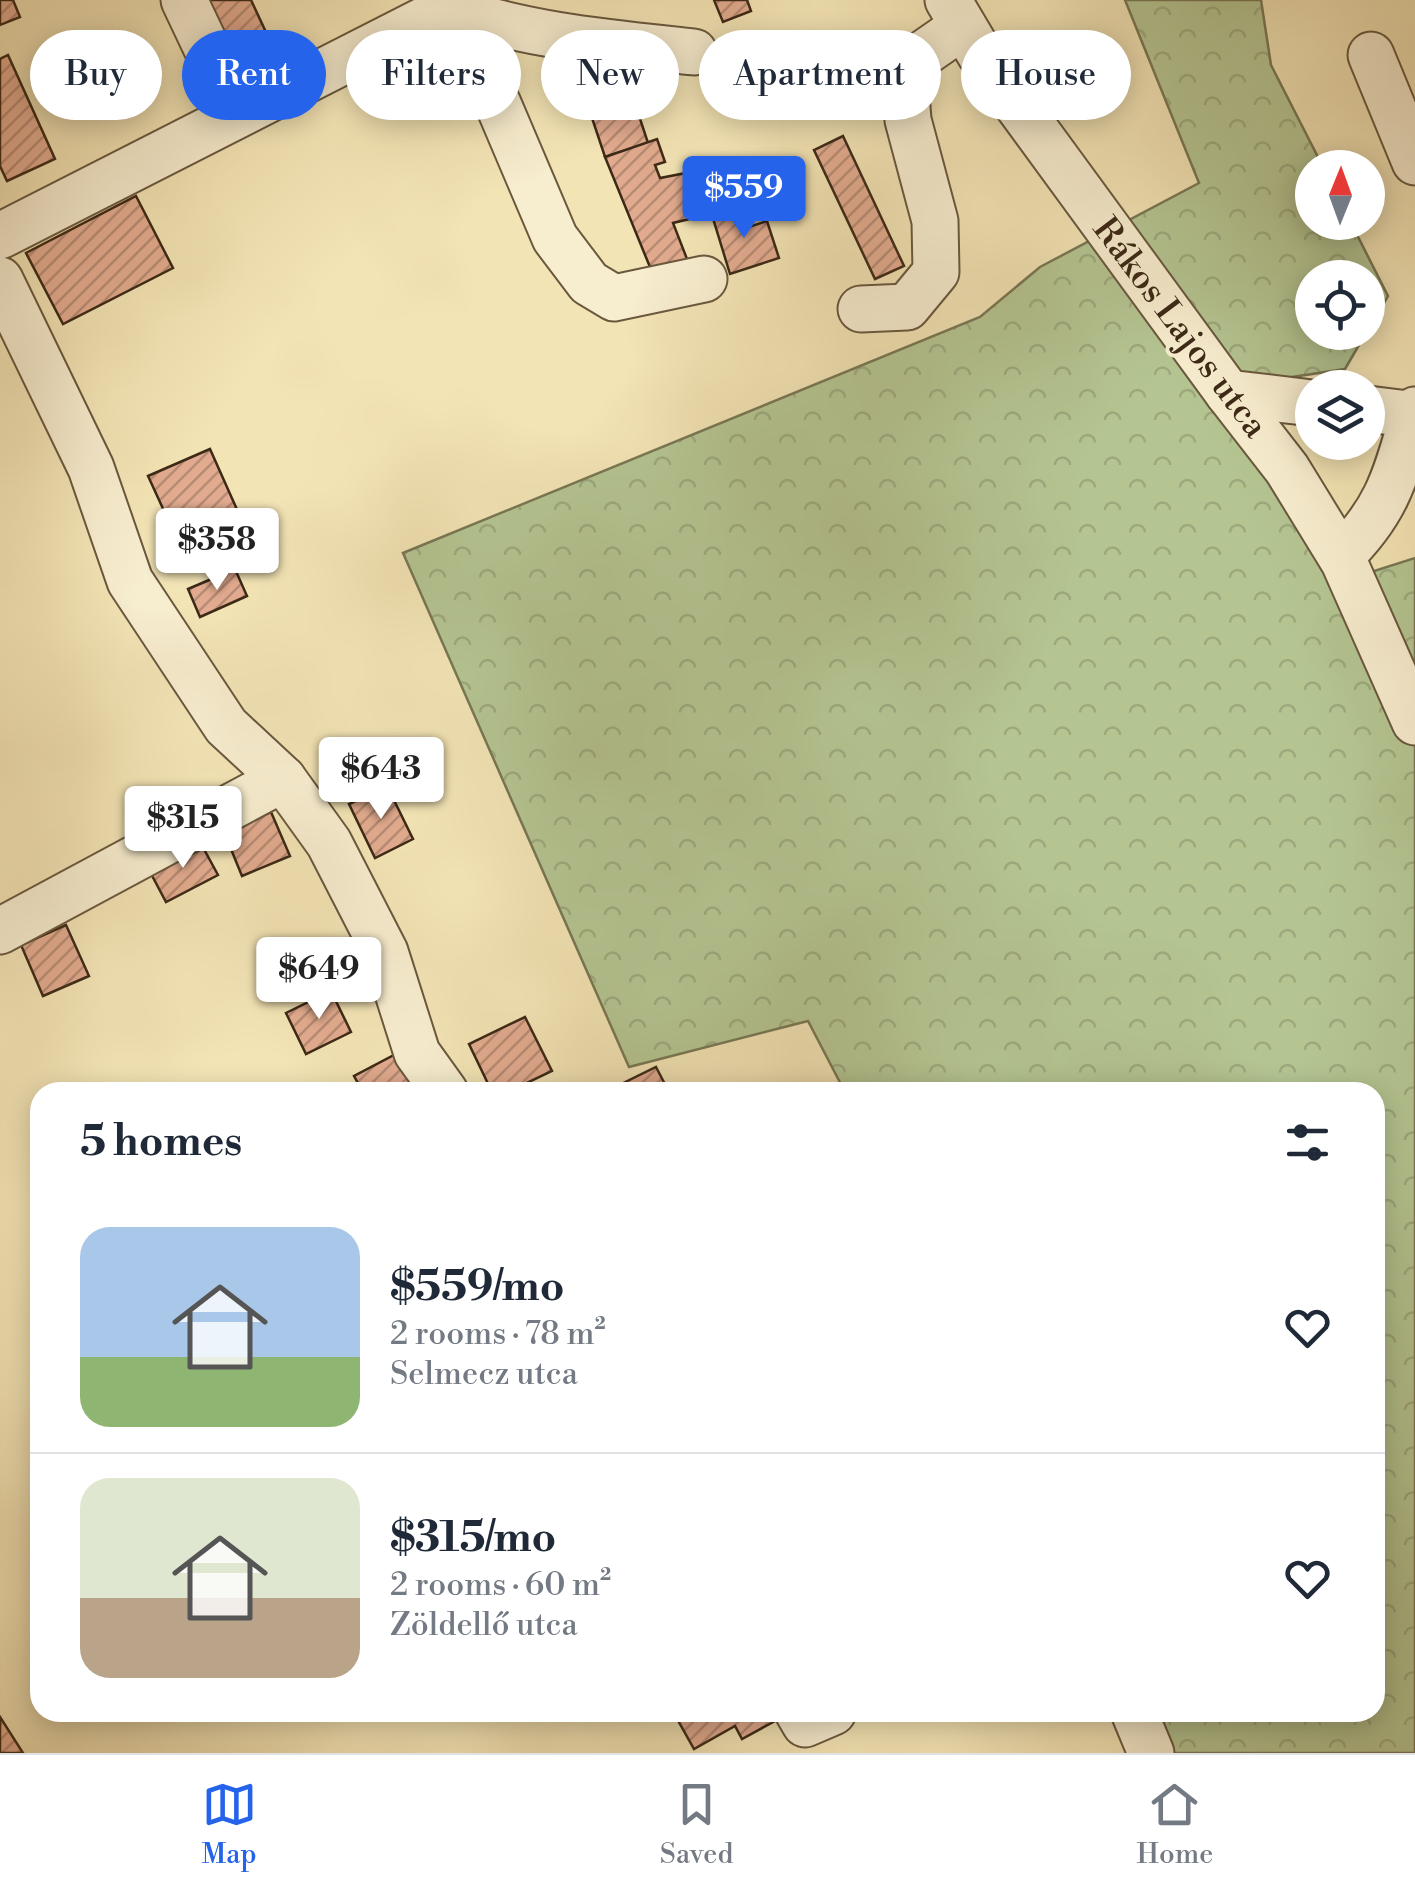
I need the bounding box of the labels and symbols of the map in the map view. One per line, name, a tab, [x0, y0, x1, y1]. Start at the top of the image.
north arrow	[1295, 150, 1385, 240]
pin: $559	[685, 156, 803, 241]
street label: Rákos Lajos utca	[1083, 209, 1277, 447]
pin: $358	[158, 508, 276, 593]
pin: $643	[322, 737, 440, 822]
pin: $315	[124, 786, 242, 871]
pin: $649	[260, 937, 378, 1022]

